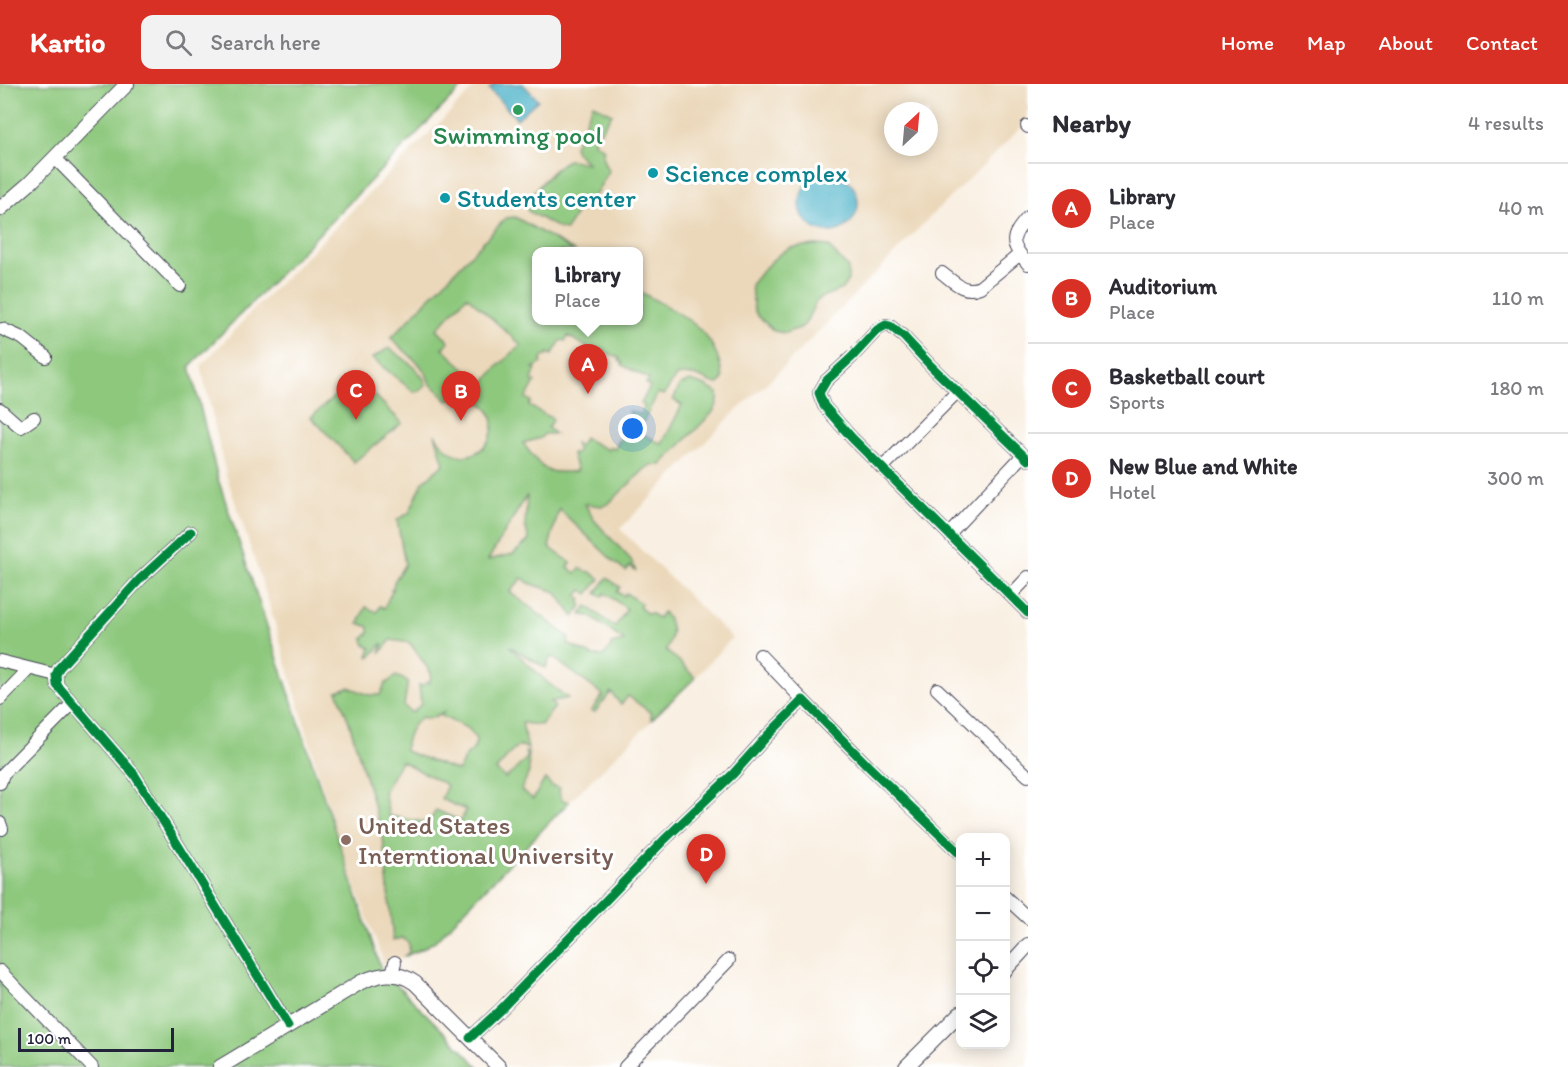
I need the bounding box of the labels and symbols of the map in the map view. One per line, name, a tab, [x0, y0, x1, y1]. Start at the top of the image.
north arrow	[884, 102, 938, 156]
marker: Swimming pool	[511, 103, 525, 117]
place label: Swimming pool	[433, 119, 603, 151]
place label: Science complex	[665, 157, 847, 189]
marker: Science complex	[646, 166, 660, 180]
place label: Students center	[457, 182, 637, 214]
marker: Students center	[438, 191, 452, 205]
pin: A	[568, 344, 608, 394]
pin: C	[336, 370, 376, 420]
pin: B	[442, 372, 480, 421]
your location	[618, 414, 647, 443]
place label: United States Interntional University	[358, 809, 613, 871]
marker: United States Interntional University	[339, 833, 353, 847]
pin: D	[686, 834, 726, 884]
scale bar	[18, 1025, 174, 1052]

